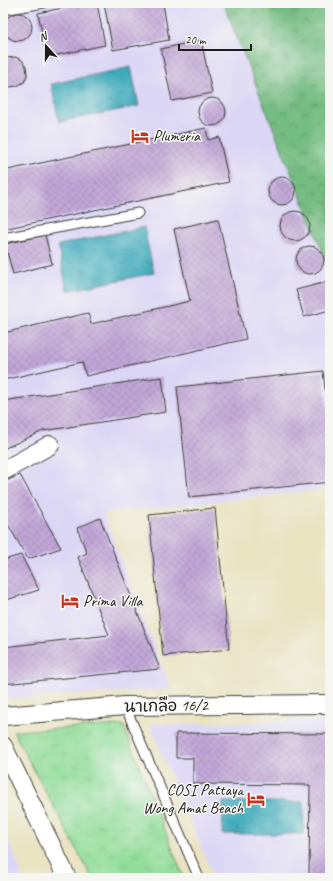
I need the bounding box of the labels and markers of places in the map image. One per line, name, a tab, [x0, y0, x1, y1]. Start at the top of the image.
hotel icon: Plumeria	[130, 126, 150, 146]
place label: Plumeria	[153, 126, 201, 146]
hotel icon: Prima Villa	[60, 591, 80, 611]
place label: Prima Villa	[83, 591, 144, 611]
place label: COSI Pattaya Wong Amat Beach	[143, 780, 244, 818]
hotel icon: COSI Pattaya Wong Amat Beach	[246, 789, 266, 809]

